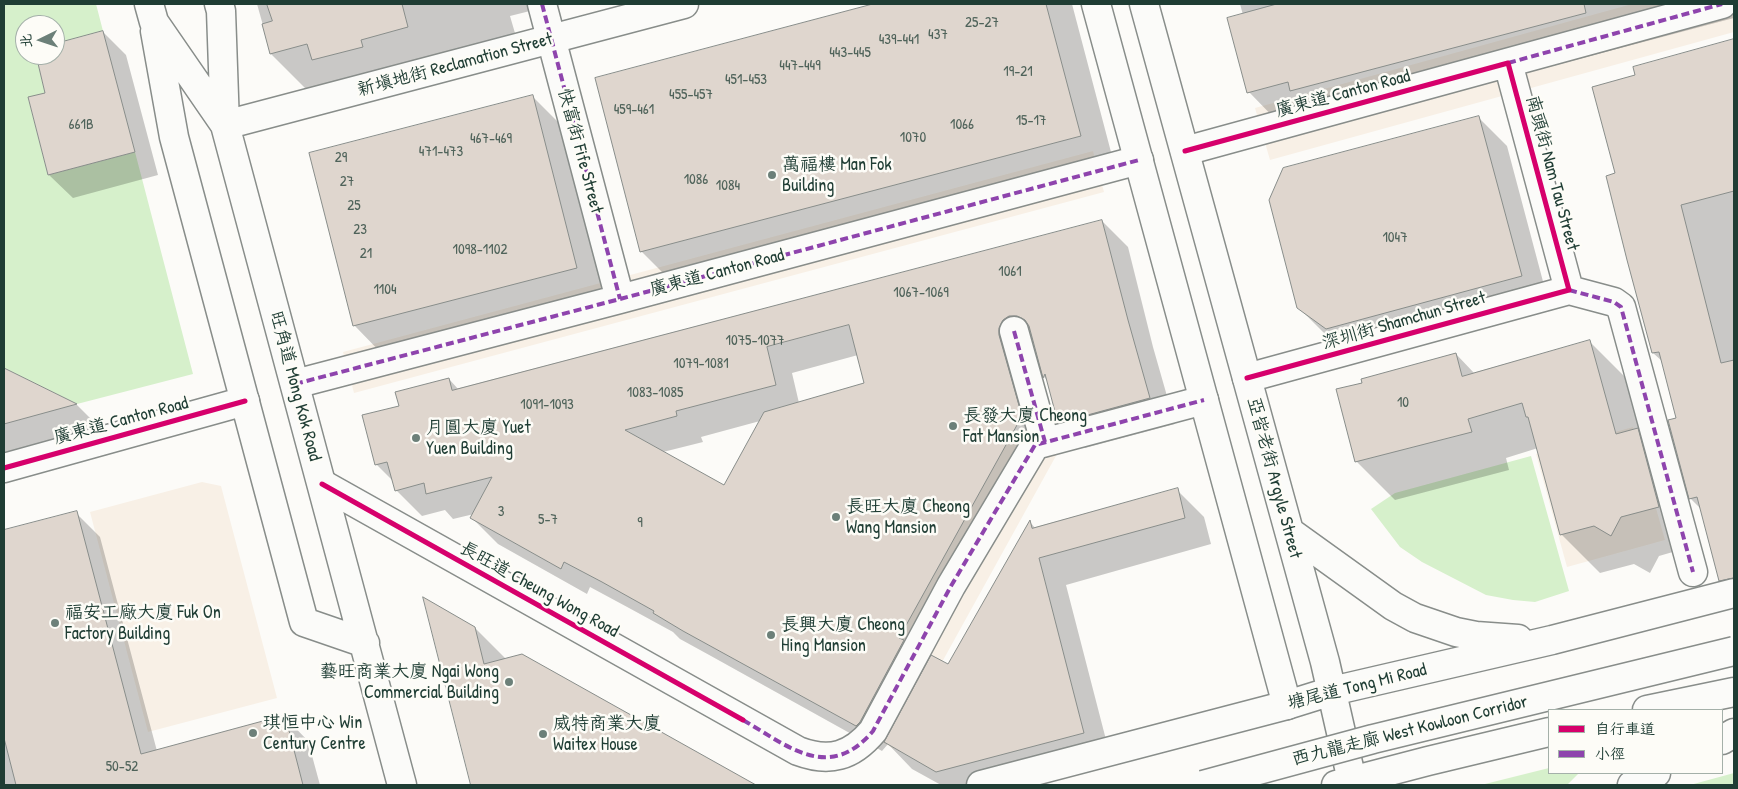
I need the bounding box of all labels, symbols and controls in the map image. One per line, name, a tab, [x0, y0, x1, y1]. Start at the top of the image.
house number: 25-27	[965, 14, 999, 32]
north arrow	[15, 15, 65, 65]
house number: 437	[928, 26, 948, 44]
street label: 新填地街 Reclamation Street	[355, 29, 555, 101]
house number: 439-441	[879, 31, 919, 49]
text: 北	[16, 33, 36, 49]
house number: 443-445	[829, 44, 871, 62]
house number: 447-449	[779, 57, 821, 75]
house number: 19-21	[1003, 63, 1033, 81]
street label: 廣東道 Canton Road	[1273, 66, 1413, 122]
house number: 451-453	[725, 71, 767, 89]
street label: 快富街 Fife Street	[553, 86, 607, 216]
house number: 455-457	[669, 86, 713, 104]
street label: 南頭街 Nam Tau Street	[1521, 93, 1583, 253]
house number: 459-461	[614, 101, 654, 119]
house number: 15-17	[1016, 112, 1046, 130]
house number: 661B	[68, 116, 94, 134]
house number: 1066	[950, 116, 974, 134]
house number: 1070	[900, 129, 926, 147]
house number: 467-469	[470, 130, 512, 148]
house number: 471-473	[419, 143, 463, 161]
house number: 29	[335, 149, 347, 167]
place label: 萬福樓 Man Fok Building	[782, 154, 892, 196]
marker: 萬福樓 Man Fok Building	[766, 169, 778, 181]
house number: 1086	[684, 171, 708, 189]
house number: 27	[340, 173, 354, 191]
house number: 1084	[716, 177, 740, 195]
house number: 25	[347, 197, 361, 215]
house number: 23	[353, 221, 367, 239]
house number: 1047	[1382, 229, 1408, 247]
house number: 1098-1102	[453, 241, 507, 259]
house number: 21	[360, 245, 372, 263]
street label: 廣東道 Canton Road	[647, 245, 787, 301]
house number: 1061	[998, 263, 1022, 281]
house number: 1104	[373, 281, 397, 299]
house number: 1067-1069	[893, 284, 949, 302]
street label: 深圳街 Shamchun Street	[1320, 287, 1488, 355]
street label: 旺角道 Mong Kok Road	[265, 309, 325, 463]
house number: 1075-1077	[725, 332, 785, 350]
house number: 1079-1081	[673, 355, 729, 373]
house number: 1083-1085	[627, 384, 683, 402]
street label: 廣東道 Canton Road	[51, 393, 191, 449]
house number: 10	[1397, 394, 1409, 412]
street label: 亞皆老街 Argyle Street	[1242, 395, 1306, 561]
house number: 1091-1093	[520, 396, 574, 414]
place label: 長發大廈 Cheong Fat Mansion	[963, 405, 1087, 448]
place label: 月圓大廈 Yuet Yuen Building	[426, 417, 531, 459]
marker: 長發大廈 Cheong Fat Mansion	[947, 420, 959, 432]
marker: 月圓大廈 Yuet Yuen Building	[410, 432, 422, 444]
place label: 長旺大廈 Cheong Wang Mansion	[846, 496, 970, 538]
house number: 3	[498, 503, 504, 521]
house number: 5-7	[538, 511, 558, 529]
marker: 長旺大廈 Cheong Wang Mansion	[830, 511, 842, 523]
house number: 9	[637, 514, 643, 532]
street label: 長旺道 Cheung Wong Road	[456, 537, 622, 643]
place label: 福安工廠大廈 Fuk On Factory Building	[65, 602, 221, 644]
place label: 長興大廈 Cheong Hing Mansion	[781, 614, 905, 656]
marker: 福安工廠大廈 Fuk On Factory Building	[49, 617, 61, 629]
marker: 長興大廈 Cheong Hing Mansion	[765, 629, 777, 641]
street label: 塘尾道 Tong Mi Road	[1285, 659, 1429, 715]
place label: 藝旺商業大廈 Ngai Wong Commercial Building	[320, 661, 499, 704]
marker: 藝旺商業大廈 Ngai Wong Commercial Building	[503, 676, 515, 688]
street label: 西九龍走廊 West Kowloon Corridor	[1290, 691, 1530, 771]
legend	[1548, 709, 1723, 774]
place label: 琪恒中心 Win Century Centre	[263, 712, 366, 754]
place label: 威特商業大廈 Waitex House	[553, 713, 661, 756]
text: 自行車道	[1595, 718, 1655, 739]
marker: 琪恒中心 Win Century Centre	[247, 727, 259, 739]
marker: 威特商業大廈 Waitex House	[537, 728, 549, 740]
text: 小徑	[1595, 743, 1625, 764]
house number: 50-52	[106, 758, 138, 776]

